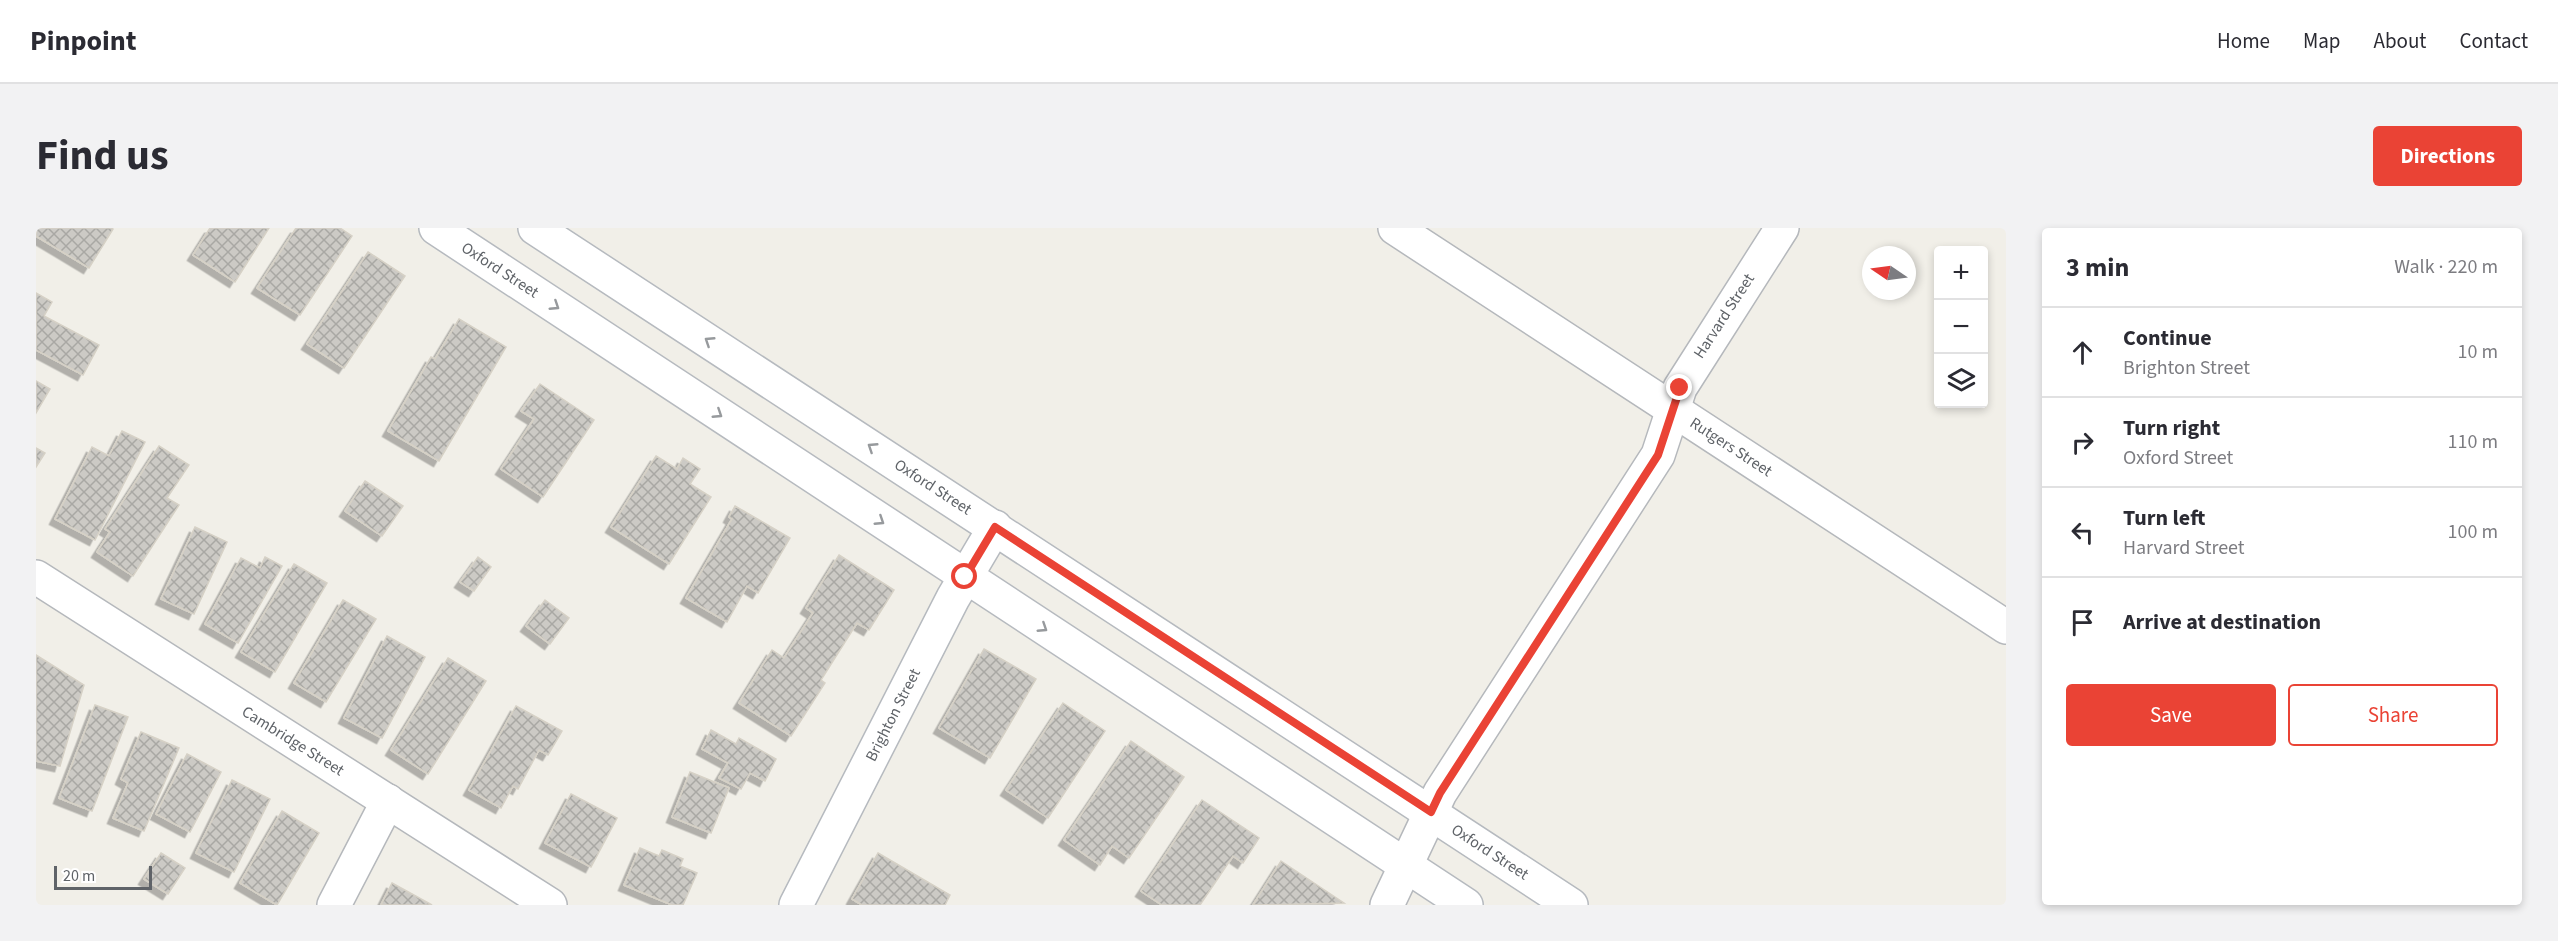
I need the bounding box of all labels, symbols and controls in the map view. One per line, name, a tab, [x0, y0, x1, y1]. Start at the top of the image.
text: Pinpoint	[30, 21, 137, 61]
text: Home	[2217, 26, 2270, 56]
text: Map	[2303, 26, 2341, 56]
text: About	[2374, 26, 2426, 56]
text: Contact	[2459, 26, 2528, 56]
text: Find us	[36, 126, 169, 186]
button: Directions	[2373, 126, 2522, 186]
street label: Oxford Street	[457, 237, 544, 304]
north arrow	[1862, 246, 1916, 300]
map controls	[1934, 246, 1988, 408]
button: +	[1934, 246, 1988, 300]
text: 3 min	[2066, 249, 2129, 286]
text: Walk · 220 m	[2394, 253, 2498, 281]
street label: Harvard Street	[1688, 269, 1760, 363]
one-way arrow	[549, 299, 559, 311]
button: −	[1934, 300, 1988, 354]
text: Continue	[2123, 322, 2212, 354]
icon: ahead	[2066, 336, 2099, 369]
one-way arrow	[705, 337, 716, 348]
text: 10 m	[2458, 338, 2498, 366]
button: layers	[1934, 354, 1988, 408]
text: Brighton Street	[2123, 354, 2250, 382]
route end	[1666, 374, 1692, 400]
one-way arrow	[711, 407, 722, 418]
street label: Rutgers Street	[1685, 412, 1777, 482]
text: Turn right	[2123, 412, 2220, 444]
icon: right	[2066, 426, 2099, 459]
text: 110 m	[2448, 428, 2498, 456]
one-way arrow	[868, 444, 879, 455]
text: Oxford Street	[2123, 444, 2233, 472]
street label: Oxford Street	[890, 454, 977, 521]
text: Turn left	[2123, 502, 2205, 534]
one-way arrow	[874, 514, 885, 525]
icon: left	[2066, 516, 2099, 549]
text: 100 m	[2448, 518, 2498, 546]
text: Harvard Street	[2123, 534, 2245, 562]
route start	[951, 563, 977, 589]
icon: arrive	[2066, 606, 2099, 639]
text: Arrive at destination	[2123, 606, 2321, 638]
one-way arrow	[1037, 621, 1048, 632]
street label: Brighton Street	[860, 664, 926, 765]
button: Save	[2066, 684, 2276, 746]
button: Share	[2288, 684, 2498, 746]
street label: Cambridge Street	[238, 701, 349, 782]
street label: Oxford Street	[1447, 819, 1534, 886]
scale bar	[54, 863, 152, 890]
text: 20 m	[63, 865, 95, 887]

